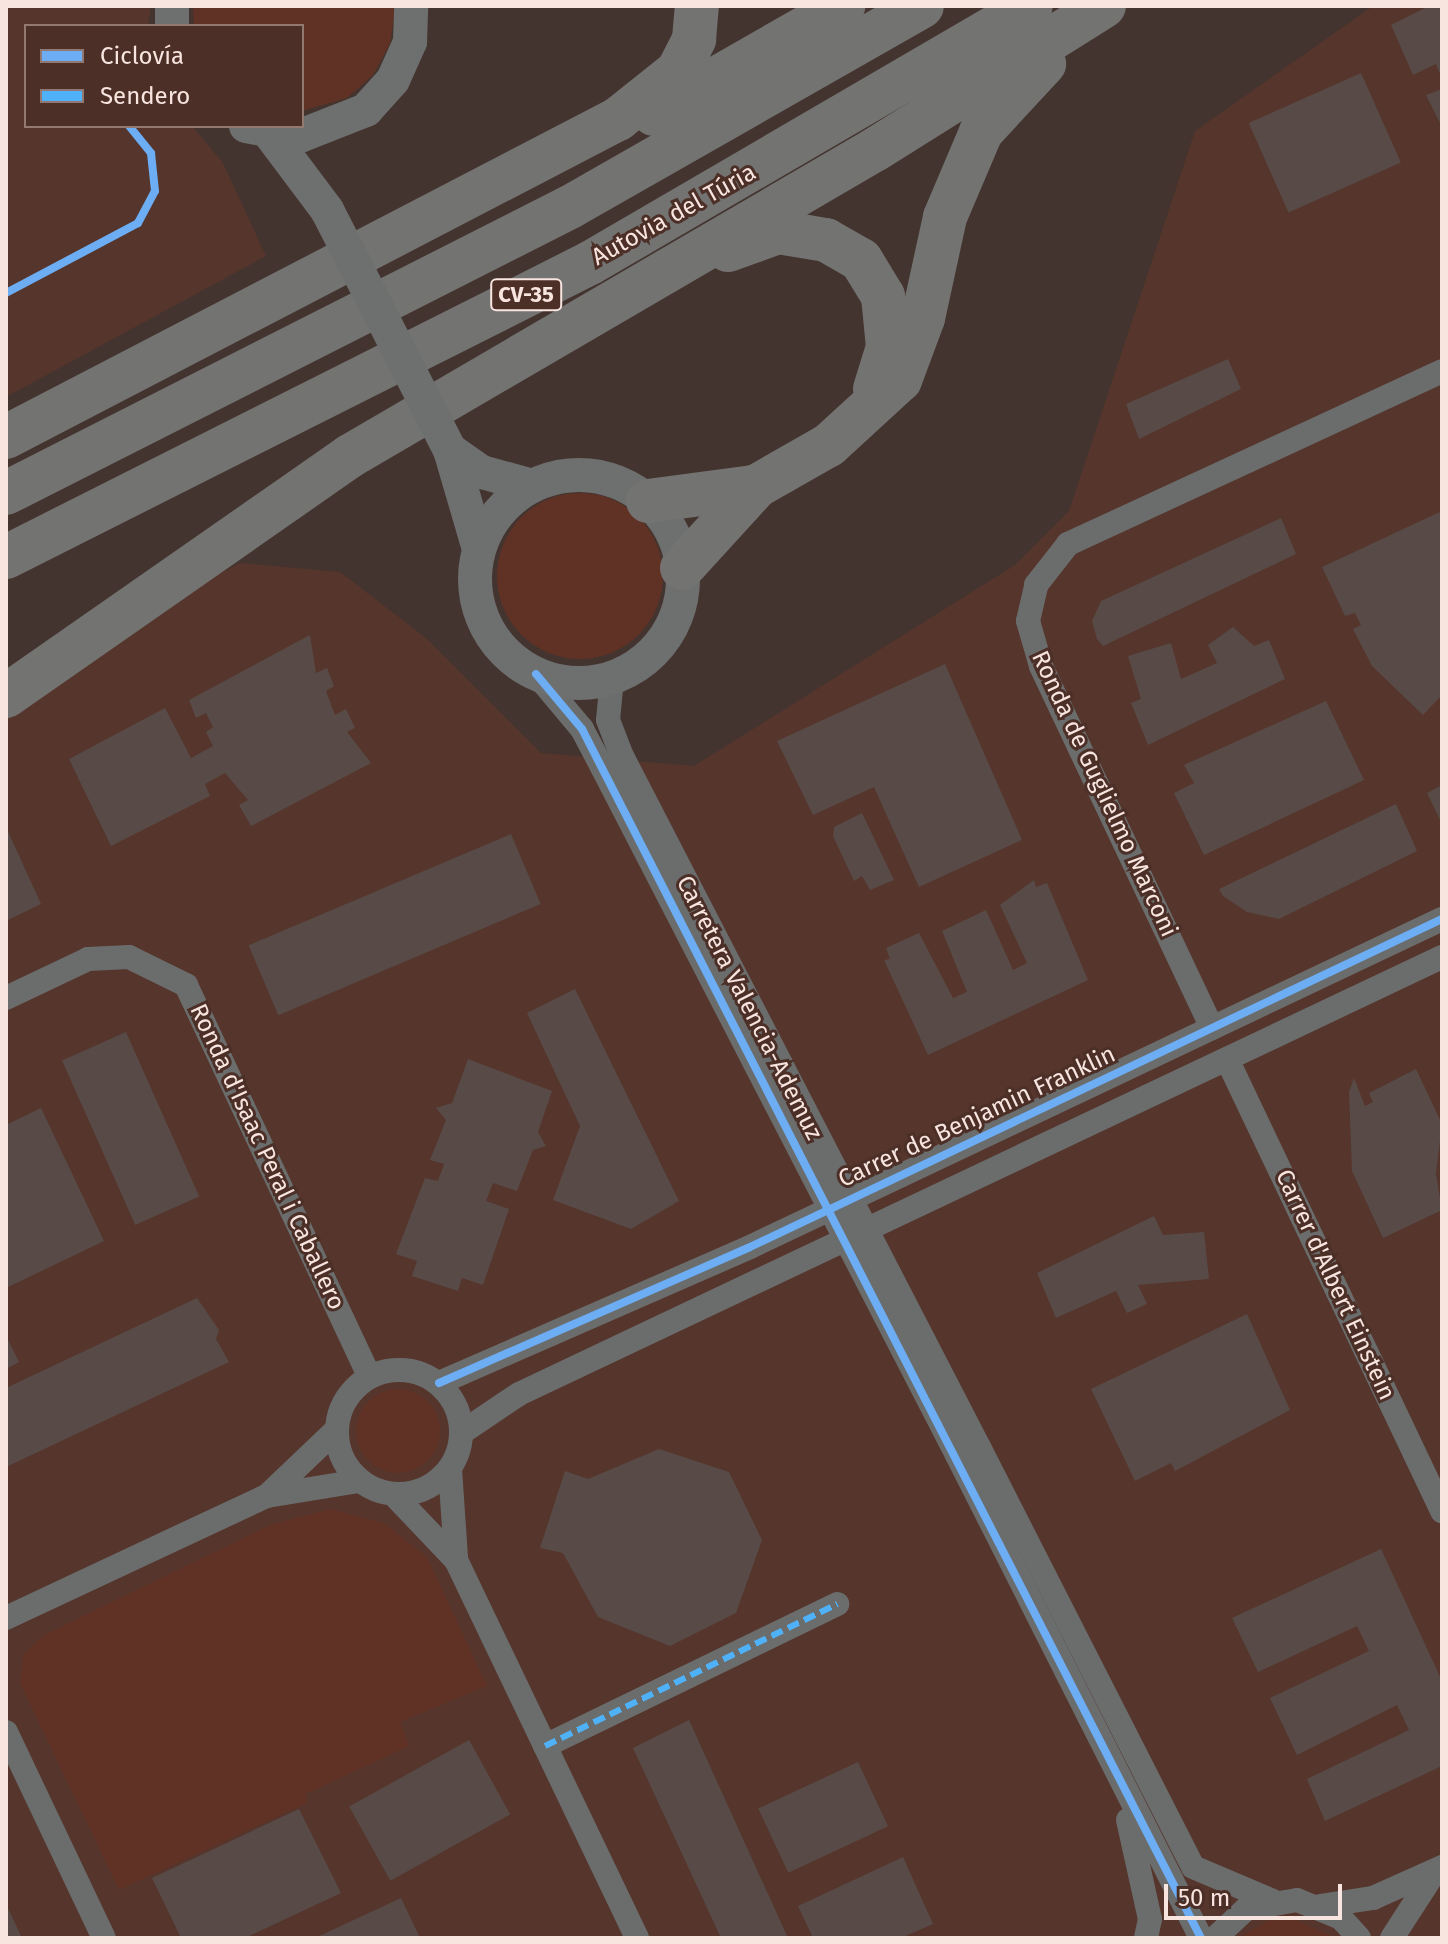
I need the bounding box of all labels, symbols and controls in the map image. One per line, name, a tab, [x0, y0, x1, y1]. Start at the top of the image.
legend	[24, 24, 304, 128]
text: Ciclovía	[100, 42, 184, 70]
text: Sendero	[100, 82, 190, 110]
street label: Autovia del Túria	[587, 158, 761, 272]
road number: CV-35	[490, 277, 562, 313]
street label: Ronda de Guglielmo Marconi	[1025, 646, 1183, 942]
street label: Carretera Valencia-Ademuz	[670, 871, 828, 1145]
street label: Ronda d'Isaac Peral i Caballero	[183, 999, 351, 1315]
street label: Carrer de Benjamin Franklin	[834, 1040, 1120, 1194]
street label: Carrer d'Albert Einstein	[1269, 1165, 1401, 1405]
scale bar	[1168, 1868, 1346, 1918]
text: 50 m	[1178, 1884, 1230, 1912]

